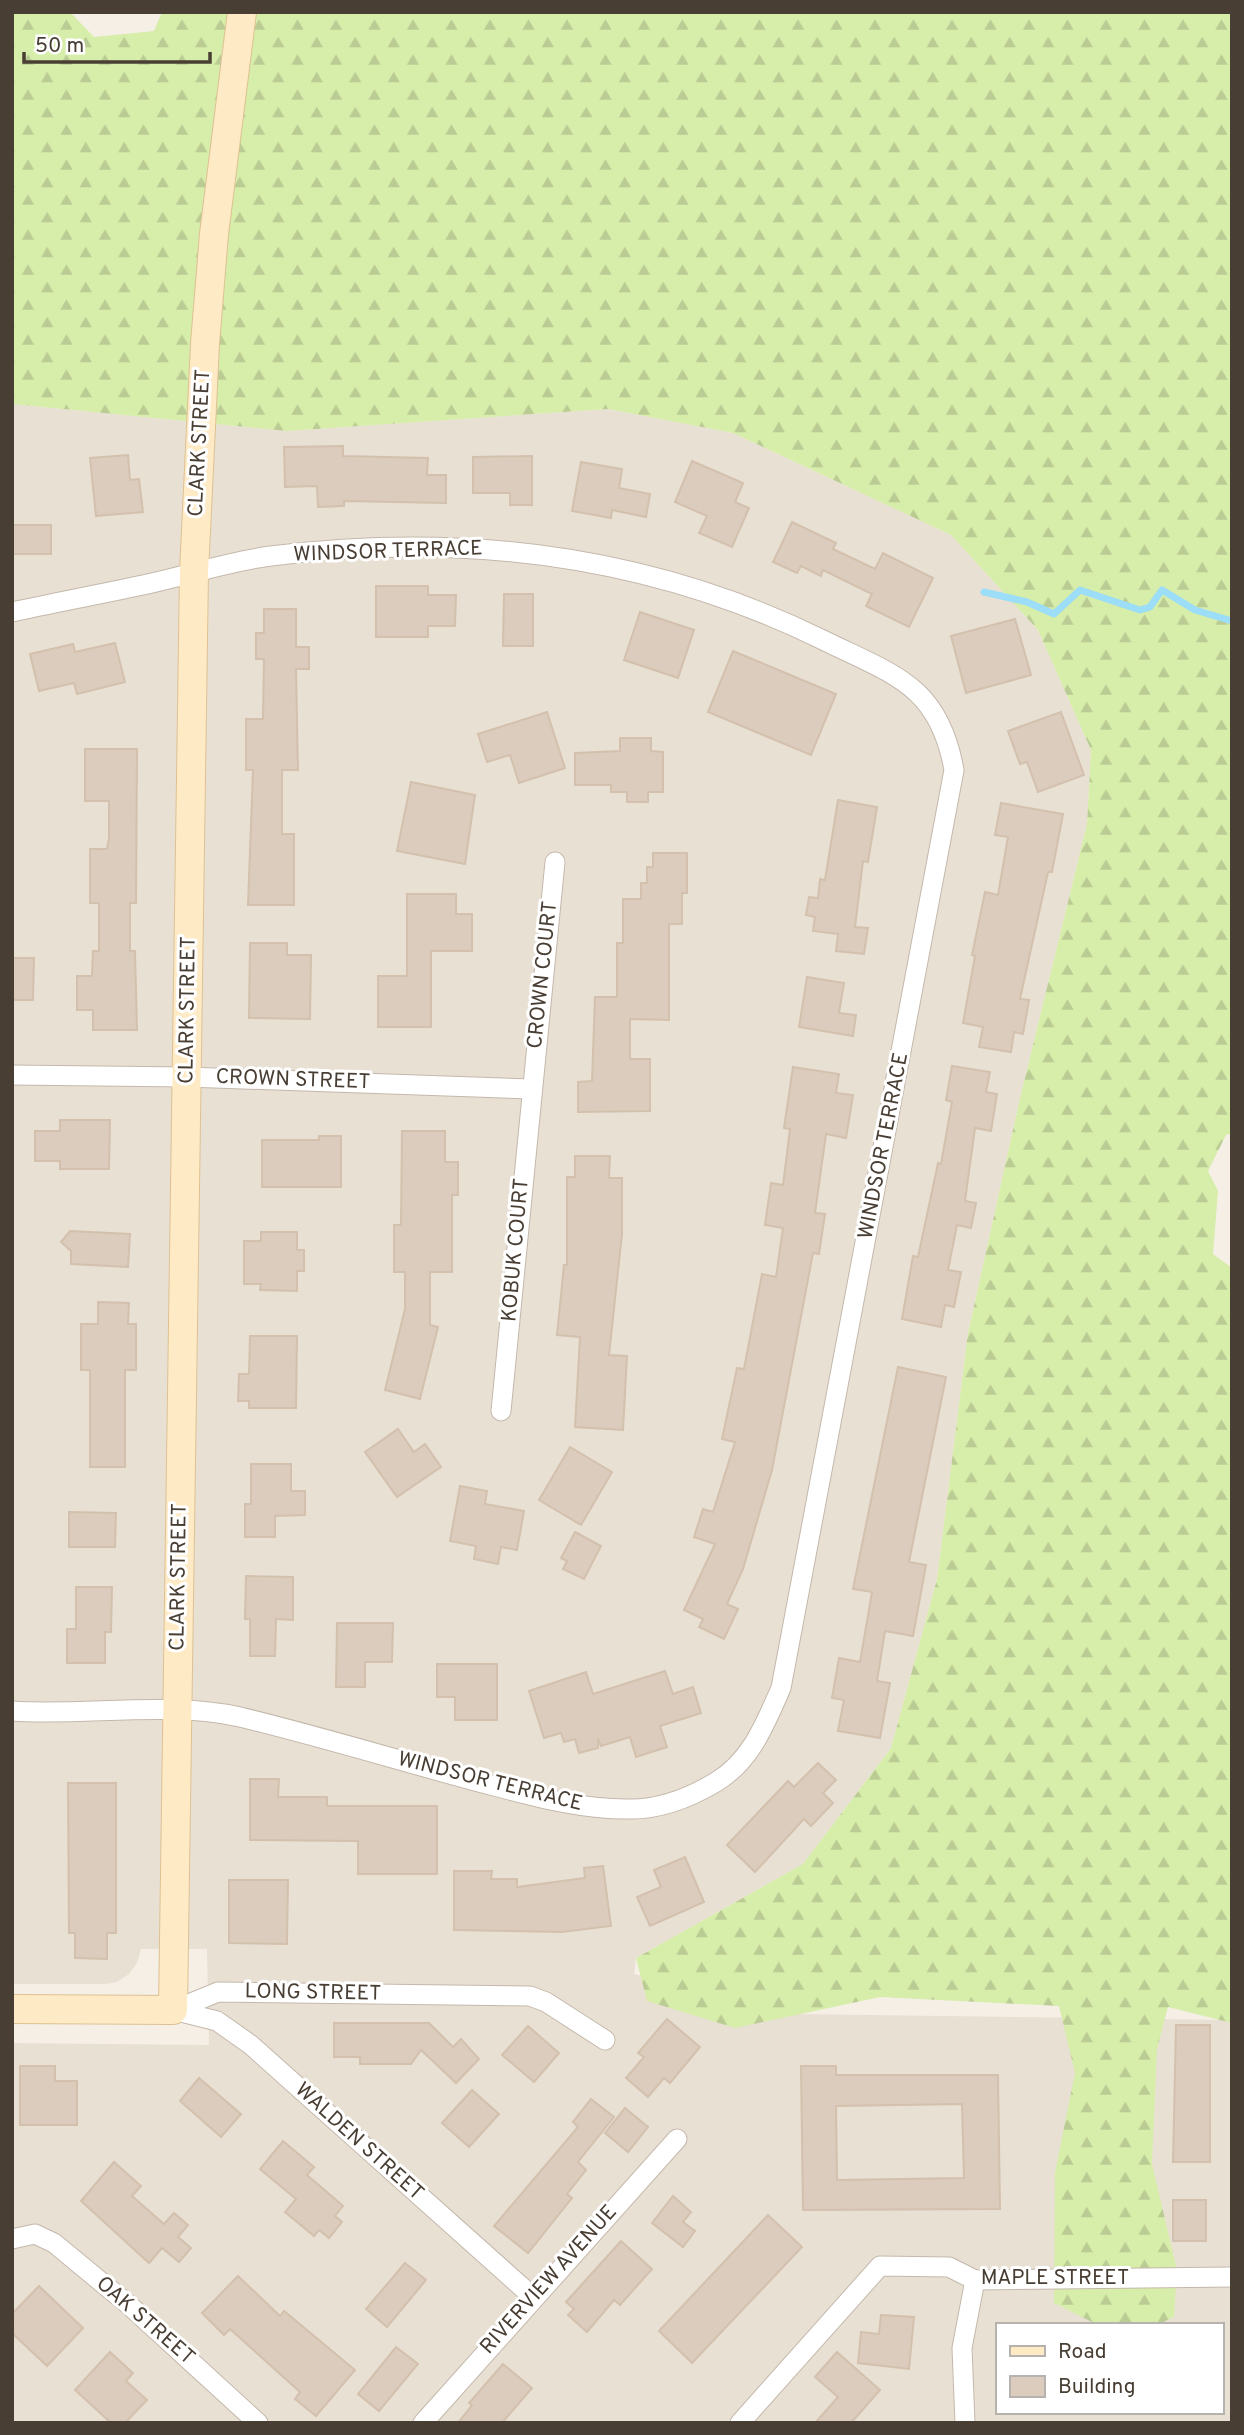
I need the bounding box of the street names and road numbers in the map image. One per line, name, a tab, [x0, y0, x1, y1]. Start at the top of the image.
street label: CLARK STREET	[183, 369, 217, 517]
street label: WINDSOR TERRACE	[293, 535, 483, 569]
street label: CROWN COURT	[522, 900, 564, 1050]
street label: CLARK STREET	[173, 936, 203, 1084]
street label: WINDSOR TERRACE	[853, 1050, 915, 1242]
street label: CROWN STREET	[215, 1064, 371, 1096]
street label: KOBUK COURT	[496, 1177, 536, 1323]
street label: CLARK STREET	[164, 1503, 194, 1651]
street label: WINDSOR TERRACE	[395, 1746, 585, 1818]
street label: LONG STREET	[244, 1978, 382, 2008]
street label: WALDEN STREET	[289, 2077, 429, 2207]
street label: RIVERVIEW AVENUE	[475, 2200, 623, 2360]
street label: MAPLE STREET	[981, 2265, 1129, 2292]
street label: OAK STREET	[90, 2271, 200, 2371]

